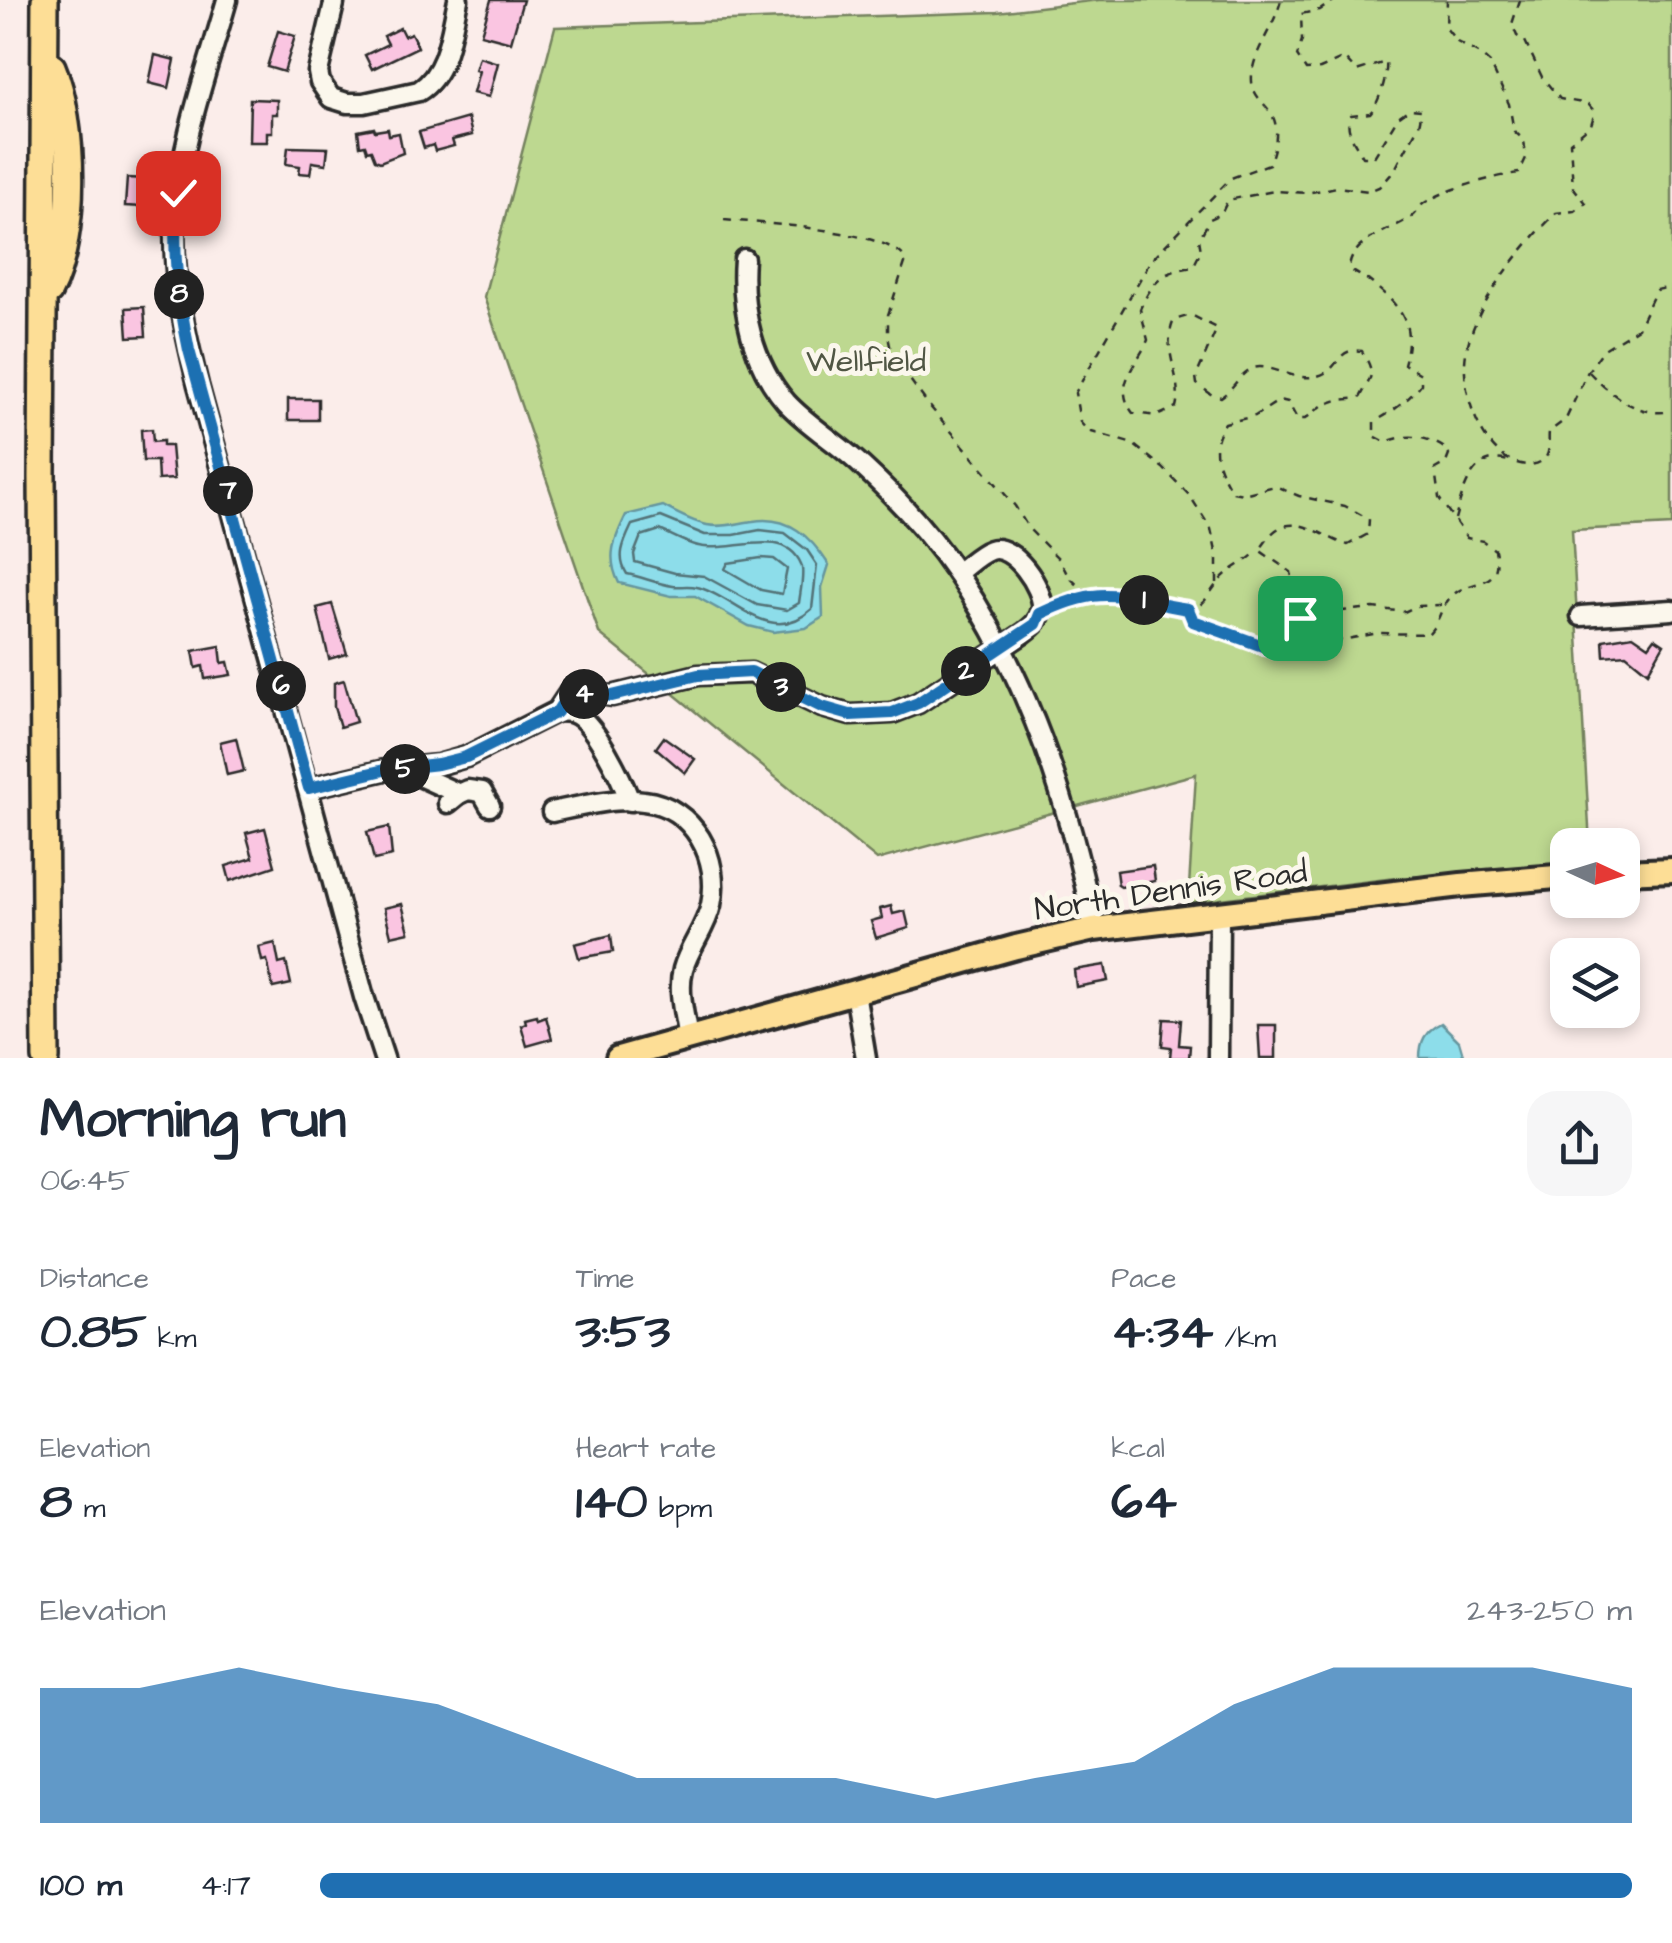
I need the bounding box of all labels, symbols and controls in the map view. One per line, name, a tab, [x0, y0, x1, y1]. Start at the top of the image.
pin	[136, 151, 221, 236]
icon: check	[151, 166, 206, 221]
pin: 8	[154, 269, 204, 319]
text: 8	[170, 274, 188, 313]
park label: Wellfield	[806, 339, 926, 384]
pin: 7	[203, 466, 253, 516]
text: 7	[219, 471, 237, 510]
pin: 1	[1119, 575, 1169, 625]
pin	[1258, 576, 1343, 661]
text: 1	[1142, 580, 1146, 619]
icon: arrive	[1273, 591, 1328, 646]
pin: 2	[941, 646, 991, 696]
text: 2	[958, 651, 974, 690]
pin: 6	[256, 661, 306, 711]
pin: 3	[756, 662, 806, 712]
text: 6	[272, 666, 290, 705]
text: 3	[774, 667, 788, 706]
pin: 4	[559, 669, 609, 719]
text: 4	[574, 674, 594, 713]
pin: 5	[380, 744, 430, 794]
text: 5	[395, 749, 415, 788]
north arrow	[1550, 828, 1640, 918]
map controls	[1550, 828, 1640, 1028]
street label: North Dennis Road	[1032, 850, 1310, 932]
button: layers	[1550, 938, 1640, 1028]
text: Morning run	[40, 1082, 346, 1158]
button: share	[1527, 1091, 1632, 1196]
text: 06:45	[40, 1158, 130, 1203]
text: Distance	[40, 1259, 149, 1298]
text: Time	[576, 1259, 634, 1298]
text: Pace	[1111, 1259, 1176, 1298]
text: 0.85	[40, 1298, 146, 1367]
text: 3:53	[576, 1298, 670, 1367]
text: 4:34	[1111, 1298, 1213, 1367]
text: km	[146, 1319, 197, 1358]
text: /km	[1213, 1319, 1276, 1358]
text: Elevation	[40, 1429, 150, 1468]
text: Heart rate	[576, 1429, 716, 1468]
text: kcal	[1111, 1429, 1165, 1468]
text: 8	[40, 1468, 72, 1537]
text: 140	[576, 1468, 648, 1537]
text: 64	[1111, 1468, 1177, 1537]
text: m	[72, 1489, 105, 1528]
text: bpm	[648, 1489, 712, 1528]
text: Elevation	[40, 1588, 166, 1633]
text: 243–250 m	[1467, 1588, 1632, 1633]
text: 100 m	[40, 1863, 122, 1908]
text: 4:17	[200, 1863, 251, 1908]

